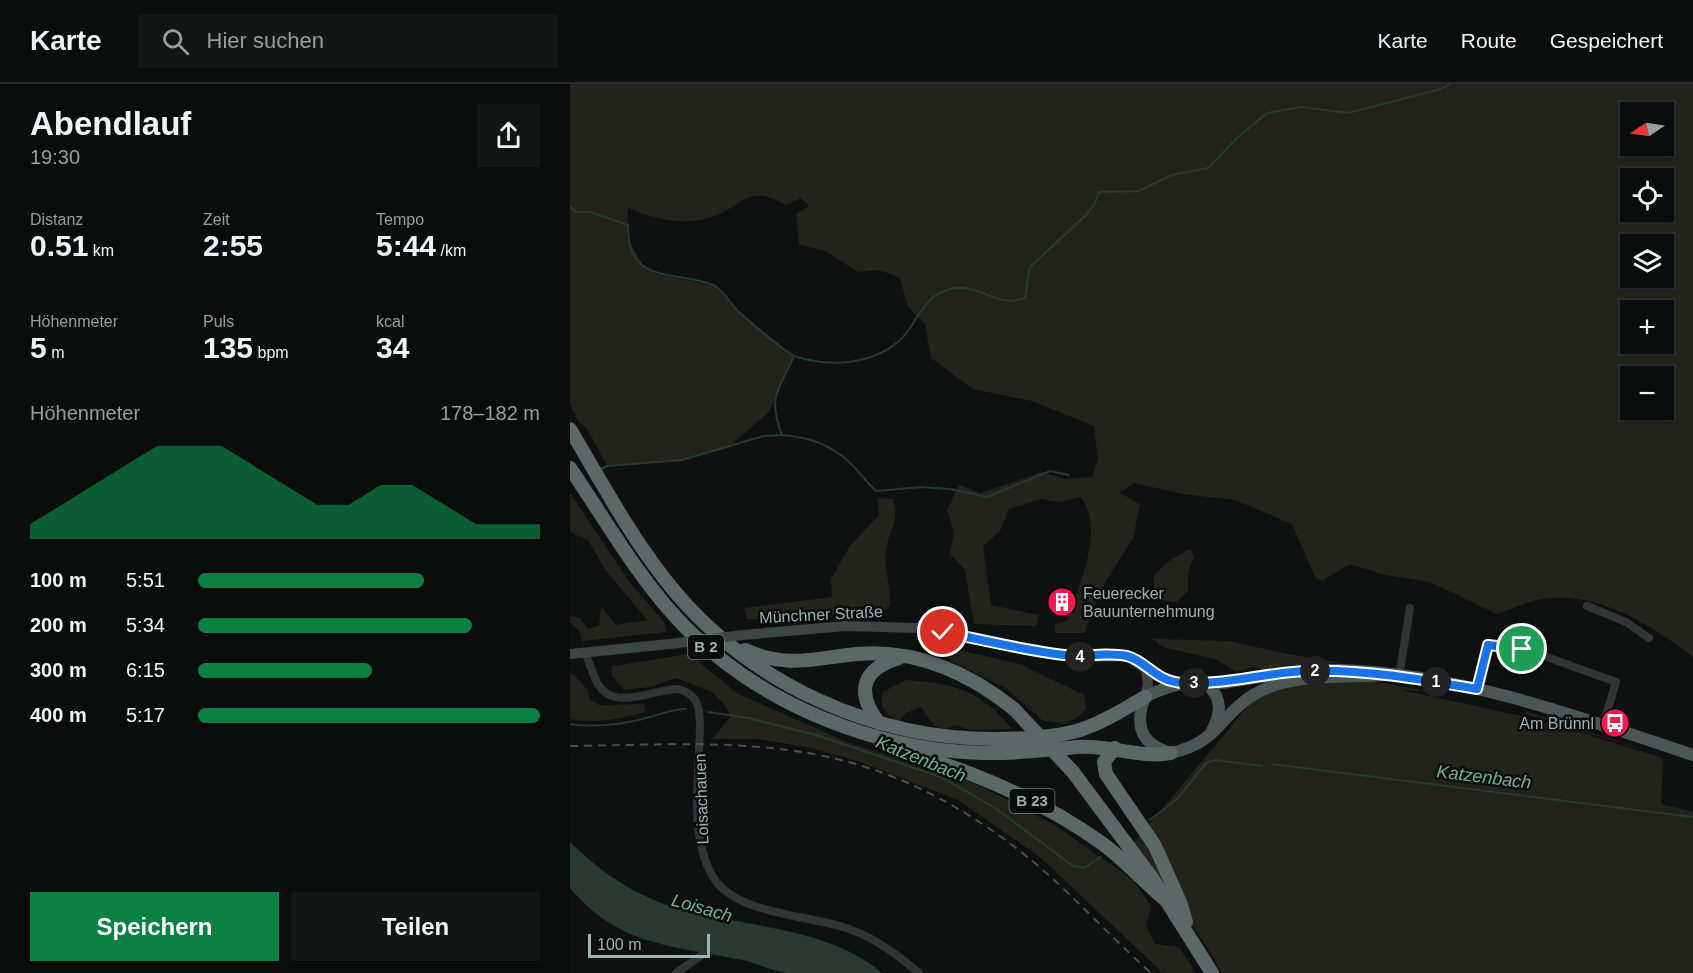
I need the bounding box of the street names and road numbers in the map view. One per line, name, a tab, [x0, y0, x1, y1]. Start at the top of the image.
street label: Münchner Straße	[759, 603, 883, 626]
road number: B 2	[688, 635, 724, 659]
street label: Loisachauen	[691, 753, 712, 845]
road number: B 23	[1010, 789, 1054, 813]

